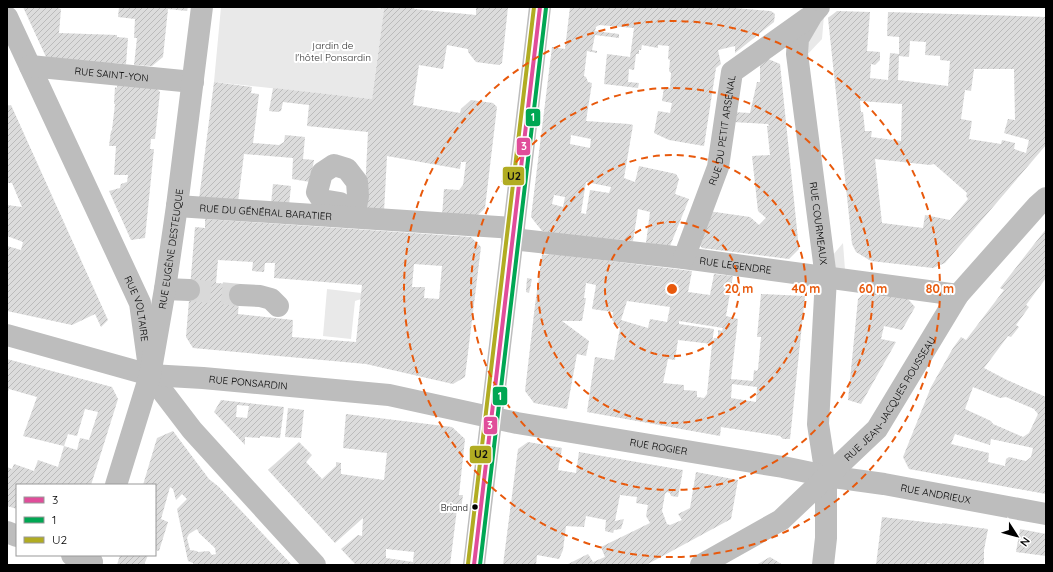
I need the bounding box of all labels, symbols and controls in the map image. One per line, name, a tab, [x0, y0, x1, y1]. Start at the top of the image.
park label: jardin de l'hôtel Ponsardin	[295, 39, 371, 64]
street label: RUE SAINT-YON	[74, 64, 149, 84]
street label: RUE DU PETIT ARSENAL	[705, 74, 738, 187]
line badge: 1	[525, 108, 541, 127]
text: 1	[531, 110, 535, 124]
line badge: 3	[516, 137, 531, 156]
text: 3	[521, 139, 527, 153]
line badge: U2	[502, 166, 525, 186]
text: U2	[507, 169, 521, 183]
street label: RUE COURMEAUX	[807, 181, 831, 265]
street label: RUE EUGÈNE DESTEUQUE	[155, 188, 186, 310]
street label: RUE DU GÉNÉRAL BARATIER	[199, 201, 333, 223]
street label: RUE LEGENDRE	[699, 254, 773, 276]
street label: RUE VOLTAIRE	[122, 274, 152, 342]
text: 20 m	[725, 281, 753, 296]
text: 40 m	[792, 281, 820, 296]
text: 60 m	[859, 281, 887, 296]
text: 80 m	[926, 281, 954, 296]
centre of rings	[665, 282, 679, 296]
street label: RUE JEAN-JACQUES ROUSSEAU	[841, 334, 938, 464]
street label: RUE PONSARDIN	[208, 372, 288, 392]
line badge: 1	[492, 386, 508, 406]
text: 1	[498, 389, 502, 403]
line badge: 3	[483, 416, 498, 435]
text: 3	[487, 418, 493, 432]
street label: RUE ROGIER	[629, 435, 689, 458]
line badge: U2	[469, 445, 492, 464]
text: U2	[474, 447, 488, 461]
street label: RUE ANDRIEUX	[899, 481, 972, 506]
legend	[16, 484, 156, 556]
text: 3	[52, 492, 58, 507]
place label: Briand	[441, 502, 468, 513]
marker: Briand	[470, 502, 480, 512]
text: 1	[52, 512, 56, 527]
north arrow	[997, 516, 1037, 556]
text: U2	[52, 532, 68, 547]
text: N	[1017, 534, 1033, 549]

